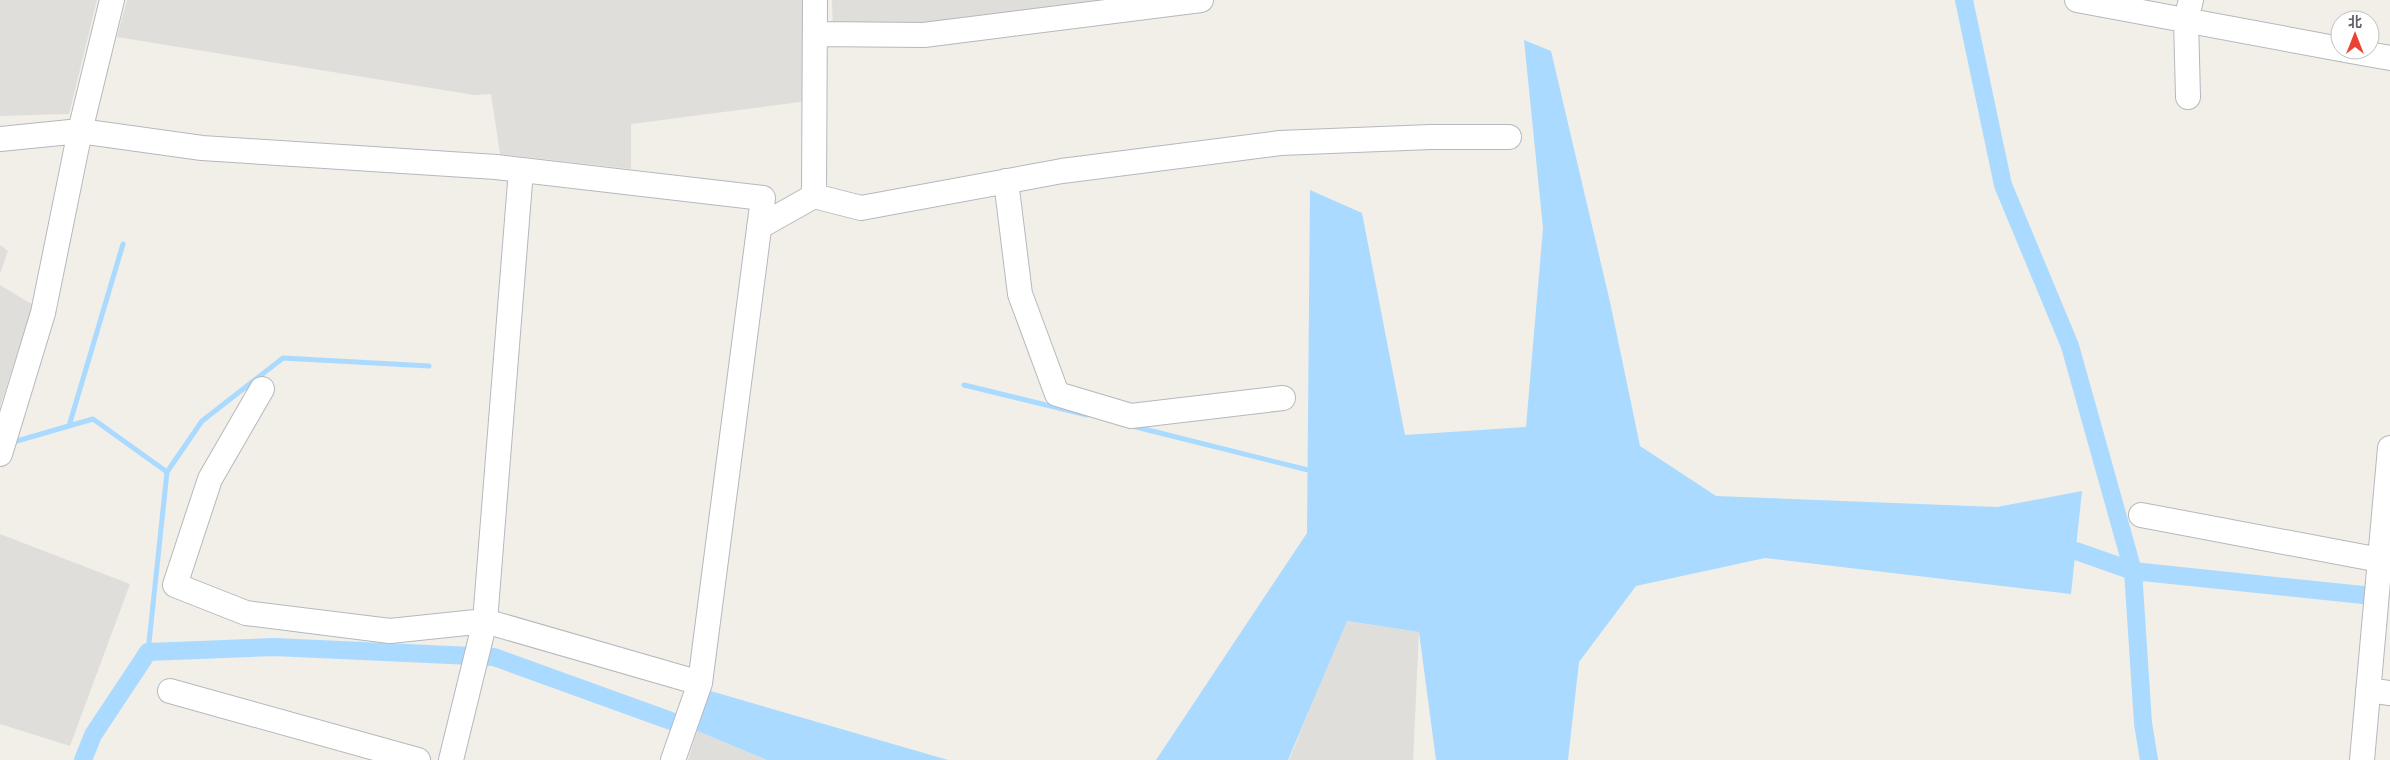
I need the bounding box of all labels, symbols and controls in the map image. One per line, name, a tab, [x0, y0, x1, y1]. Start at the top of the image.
north arrow	[2330, 10, 2380, 60]
text: 北	[2348, 14, 2362, 30]

